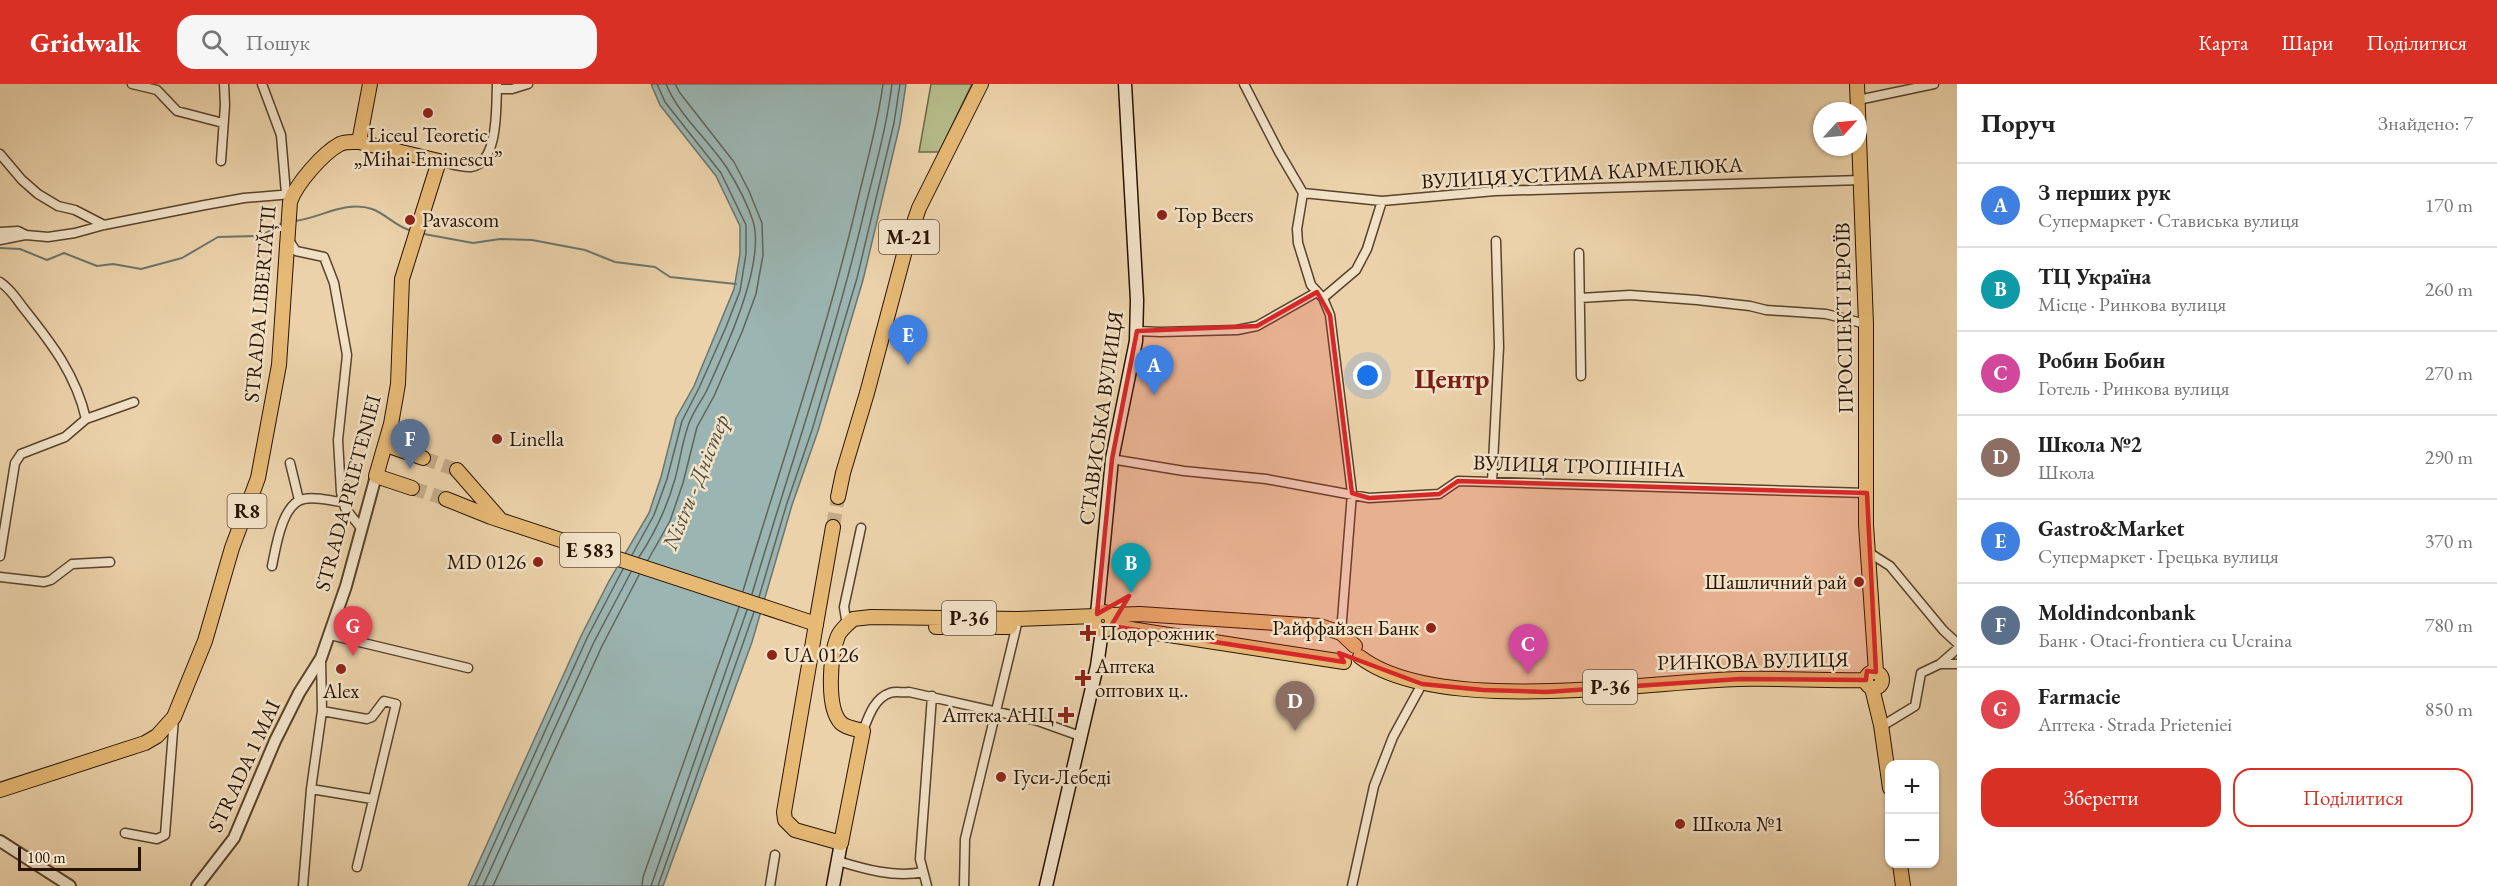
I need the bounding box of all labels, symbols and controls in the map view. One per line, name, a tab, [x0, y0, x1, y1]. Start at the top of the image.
search box	[177, 15, 597, 69]
text: Gridwalk	[30, 24, 141, 60]
icon: search	[198, 26, 231, 59]
text: Пошук	[246, 28, 310, 57]
text: Карта	[2198, 29, 2248, 56]
text: Шари	[2281, 29, 2333, 56]
text: Поділитися	[2366, 29, 2467, 56]
north arrow	[1813, 102, 1867, 156]
marker: Liceul Teoretic „Mihai Eminescu”	[421, 106, 435, 120]
text: Поруч	[1981, 106, 2056, 140]
text: Знайдено: 7	[2378, 110, 2473, 136]
place label: Liceul Teoretic „Mihai Eminescu”	[353, 121, 503, 172]
street label: ВУЛИЦЯ УСТИМА КАРМЕЛЮКА	[1420, 151, 1744, 194]
text: З перших рук	[2038, 178, 2171, 207]
text: A	[1993, 192, 2008, 218]
text: 170 m	[2425, 192, 2473, 218]
place label: Top Beers	[1174, 201, 1254, 228]
street label: STRADA LIBERTĂȚII	[237, 204, 282, 404]
place label: Pavascom	[422, 206, 499, 233]
text: Супермаркет · Стависька вулиця	[2038, 207, 2299, 233]
marker: Top Beers	[1155, 208, 1169, 222]
marker: Pavascom	[403, 213, 417, 227]
road number: М-21	[879, 220, 939, 254]
street label: ПРОСПЕКТ ГЕРОЇВ	[1828, 222, 1859, 414]
text: ТЦ Україна	[2038, 262, 2151, 291]
text: B	[1994, 276, 2007, 302]
text: 260 m	[2425, 276, 2473, 302]
text: Місце · Ринкова вулиця	[2038, 291, 2226, 317]
street label: СТАВИСЬКА ВУЛИЦЯ	[1072, 309, 1129, 527]
pin: E	[888, 316, 928, 365]
pin: A	[1134, 346, 1174, 395]
text: Робин Бобин	[2038, 346, 2165, 375]
text: C	[1993, 360, 2008, 386]
text: 270 m	[2425, 360, 2473, 386]
your location	[1353, 361, 1382, 390]
district label: Центр	[1414, 361, 1490, 396]
text: Готель · Ринкова вулиця	[2038, 375, 2230, 401]
street label: STRADA PRIETENIEI	[308, 392, 387, 594]
water label: Nistru - Дністер	[655, 410, 736, 555]
pin: F	[390, 420, 430, 469]
place label: Linella	[509, 425, 565, 452]
text: Школа №2	[2038, 430, 2142, 459]
marker: Linella	[490, 432, 504, 446]
text: D	[1993, 444, 2008, 470]
text: 290 m	[2425, 444, 2473, 470]
street label: ВУЛИЦЯ ТРОПІНІНА	[1472, 448, 1686, 483]
text: Школа	[2038, 459, 2095, 485]
road number: R8	[228, 494, 266, 528]
text: Gastro&Market	[2038, 514, 2185, 543]
text: E	[1995, 528, 2006, 554]
text: 370 m	[2425, 528, 2473, 554]
road number: E 583	[560, 533, 620, 567]
text: Супермаркет · Грецька вулиця	[2038, 543, 2279, 569]
pin: B	[1112, 544, 1150, 593]
place label: MD 0126	[447, 548, 526, 575]
marker: MD 0126	[531, 555, 545, 569]
place label: Шашличний рай	[1705, 568, 1847, 595]
marker: Шашличний рай	[1852, 575, 1866, 589]
text: Moldindconbank	[2038, 598, 2195, 627]
road number: Р-36	[942, 601, 996, 635]
pin: G	[334, 606, 372, 656]
text: F	[1995, 612, 2006, 638]
text: 780 m	[2425, 612, 2473, 638]
place label: Райффайзен Банк	[1272, 614, 1419, 641]
place label: Подорожник	[1100, 619, 1215, 646]
marker: Райффайзен Банк	[1424, 621, 1438, 635]
pin: C	[1508, 624, 1547, 674]
marker: Подорожник	[1081, 626, 1095, 640]
text: Банк · Otaci-frontiera cu Ucraina	[2038, 627, 2292, 653]
place label: UA 0126	[784, 641, 859, 668]
street label: РИНКОВА ВУЛИЦЯ	[1657, 645, 1849, 676]
marker: UA 0126	[765, 648, 779, 662]
place label: Аптека оптових ц..	[1094, 652, 1189, 703]
marker: Alex	[334, 662, 348, 676]
road number: Р-36	[1583, 670, 1637, 704]
marker: Аптека оптових ц..	[1076, 671, 1090, 685]
place label: Alex	[322, 677, 359, 704]
pin: D	[1276, 682, 1314, 731]
text: Farmacie	[2038, 682, 2120, 711]
street label: STRADA 1 MAI	[201, 695, 286, 836]
text: G	[1993, 696, 2008, 722]
text: 850 m	[2425, 696, 2473, 722]
place label: Аптека АНЦ	[941, 701, 1054, 728]
marker: Аптека АНЦ	[1059, 708, 1073, 722]
text: Аптека · Strada Prieteniei	[2038, 711, 2232, 737]
map controls	[1885, 760, 1939, 868]
button: +	[1885, 760, 1939, 814]
place label: Гуси-Лебеді	[1013, 763, 1111, 790]
button: Зберегти	[1981, 768, 2221, 827]
button: Поділитися	[2233, 768, 2473, 827]
marker: Гуси-Лебеді	[994, 770, 1008, 784]
place label: Школа №1	[1692, 810, 1784, 837]
button: −	[1885, 814, 1939, 868]
marker: Школа №1	[1673, 817, 1687, 831]
scale bar	[18, 844, 141, 872]
text: 100 m	[27, 847, 66, 868]

